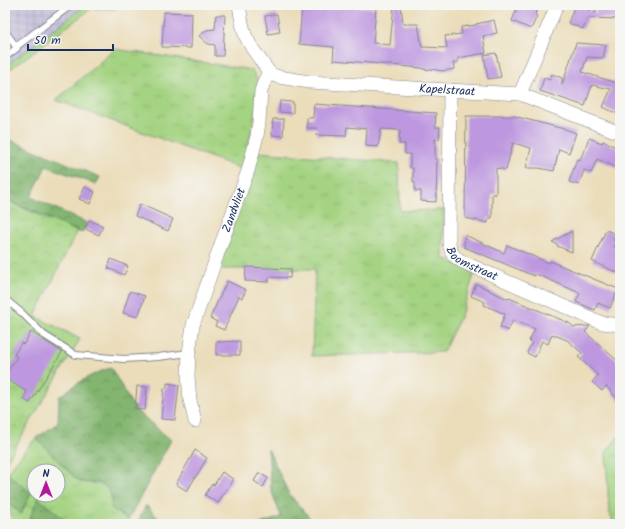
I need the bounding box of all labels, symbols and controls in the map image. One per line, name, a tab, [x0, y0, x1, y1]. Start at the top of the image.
scale bar	[28, 26, 113, 52]
text: 50 m	[34, 31, 61, 50]
street label: Kapelstraat	[418, 79, 476, 101]
street label: Zandvliet	[217, 185, 251, 235]
street label: Boomstraat	[441, 244, 501, 286]
north arrow	[26, 463, 66, 503]
text: N	[43, 465, 50, 483]

